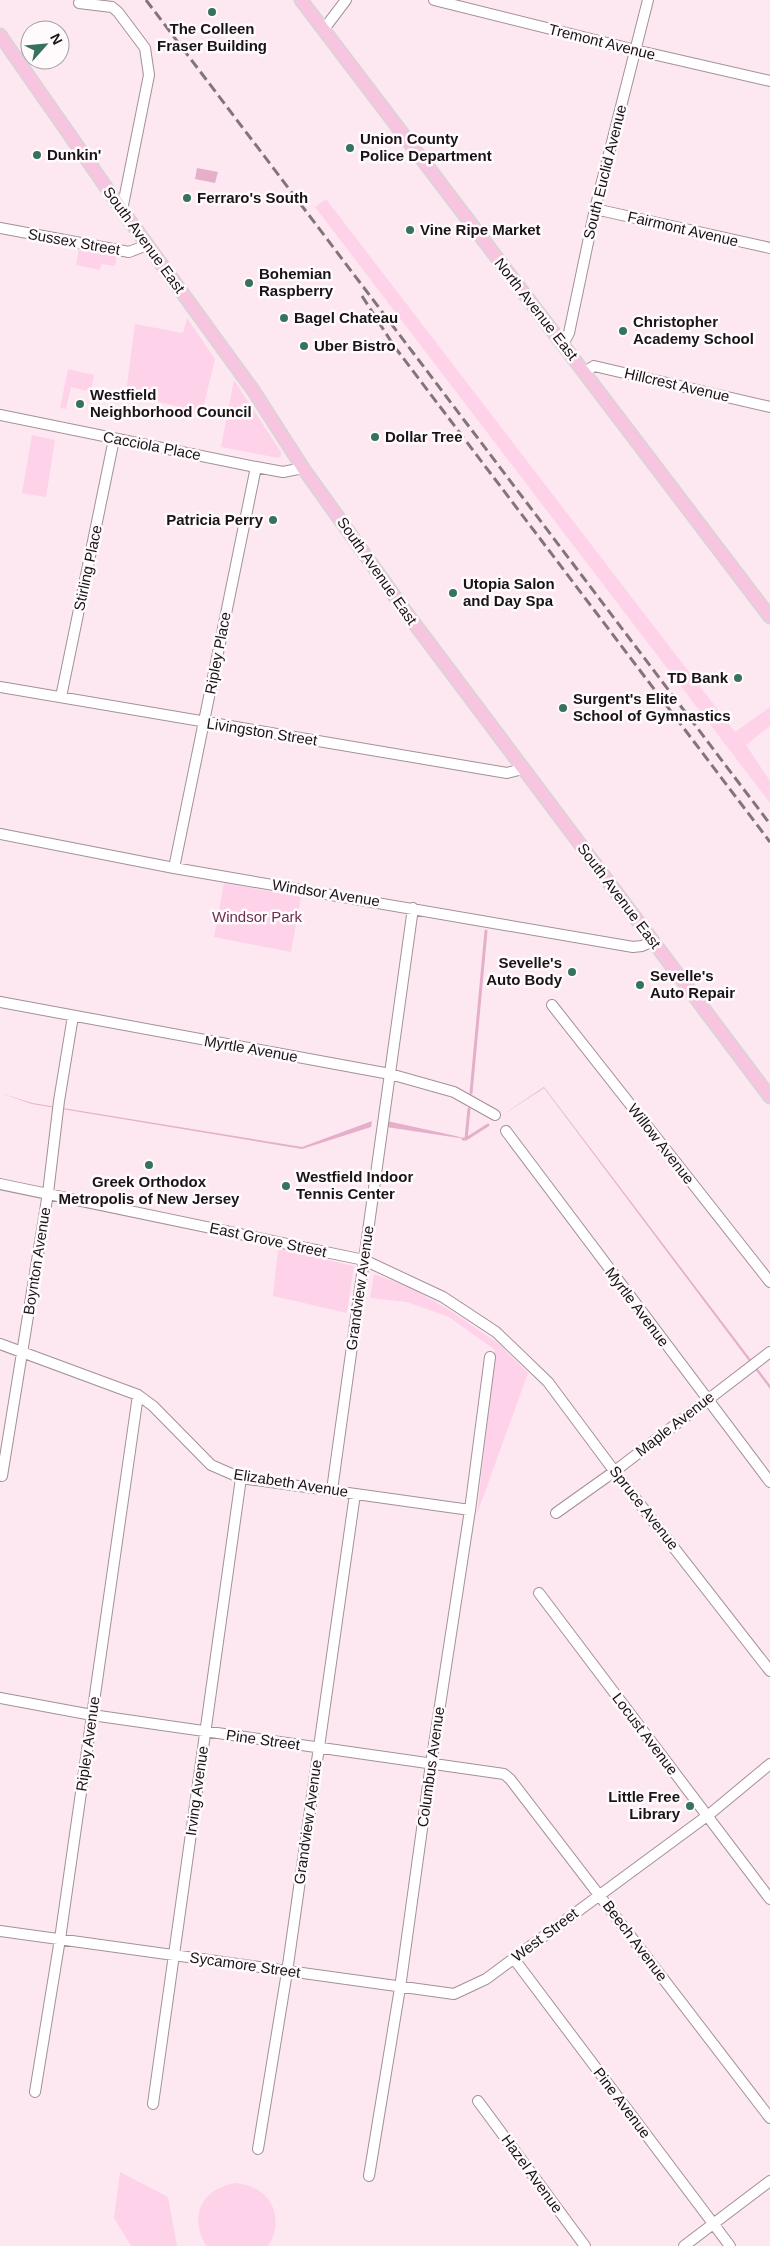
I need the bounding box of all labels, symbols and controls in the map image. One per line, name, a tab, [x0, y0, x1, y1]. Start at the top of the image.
marker: The Colleen Fraser Building	[206, 6, 218, 18]
north arrow	[20, 20, 70, 70]
place label: The Colleen Fraser Building	[157, 20, 267, 54]
street label: Tremont Avenue	[547, 20, 657, 63]
text: N	[47, 31, 66, 47]
street label: South Euclid Avenue	[580, 103, 629, 241]
place label: Union County Police Department	[360, 130, 492, 164]
marker: Union County Police Department	[344, 142, 356, 154]
place label: Dunkin'	[47, 146, 101, 163]
marker: Dunkin'	[31, 149, 43, 161]
street label: South Avenue East	[100, 183, 189, 297]
place label: Ferraro's South	[197, 189, 308, 206]
marker: Ferraro's South	[181, 192, 193, 204]
street label: Fairmont Avenue	[626, 208, 740, 250]
place label: Vine Ripe Market	[420, 221, 541, 238]
marker: Vine Ripe Market	[404, 224, 416, 236]
street label: Sussex Street	[27, 225, 122, 258]
street label: North Avenue East	[491, 254, 582, 364]
place label: Bohemian Raspberry	[259, 265, 334, 299]
marker: Bohemian Raspberry	[243, 277, 255, 289]
place label: Bagel Chateau	[294, 309, 398, 326]
marker: Bagel Chateau	[278, 312, 290, 324]
place label: Christopher Academy School	[633, 313, 754, 347]
marker: Christopher Academy School	[617, 325, 629, 337]
place label: Uber Bistro	[314, 337, 396, 354]
marker: Uber Bistro	[298, 340, 310, 352]
street label: Hillcrest Avenue	[623, 364, 731, 405]
place label: Westfield Neighborhood Council	[90, 386, 252, 420]
marker: Westfield Neighborhood Council	[74, 398, 86, 410]
street label: Cacciola Place	[102, 428, 202, 463]
place label: Dollar Tree	[385, 428, 463, 445]
marker: Dollar Tree	[369, 431, 381, 443]
place label: Patricia Perry	[166, 511, 264, 528]
marker: Patricia Perry	[267, 514, 279, 526]
street label: South Avenue East	[334, 514, 421, 628]
street label: Stirling Place	[70, 523, 105, 612]
place label: Utopia Salon and Day Spa	[463, 575, 555, 609]
marker: Utopia Salon and Day Spa	[447, 587, 459, 599]
street label: Ripley Place	[201, 610, 234, 695]
place label: TD Bank	[667, 669, 729, 686]
marker: TD Bank	[732, 672, 744, 684]
place label: Surgent's Elite School of Gymnastics	[573, 690, 731, 724]
marker: Surgent's Elite School of Gymnastics	[557, 702, 569, 714]
street label: Livingston Street	[206, 714, 319, 749]
street label: South Avenue East	[574, 840, 665, 952]
street label: Windsor Avenue	[271, 876, 381, 909]
park label: Windsor Park	[212, 908, 303, 925]
place label: Sevelle's Auto Body	[486, 954, 563, 988]
marker: Sevelle's Auto Body	[566, 966, 578, 978]
place label: Sevelle's Auto Repair	[650, 967, 735, 1001]
marker: Sevelle's Auto Repair	[634, 979, 646, 991]
street label: Myrtle Avenue	[203, 1032, 299, 1065]
street label: Willow Avenue	[625, 1100, 698, 1187]
marker: Greek Orthodox Metropolis of New Jersey	[143, 1159, 155, 1171]
place label: Westfield Indoor Tennis Center	[296, 1168, 413, 1202]
place label: Greek Orthodox Metropolis of New Jersey	[59, 1173, 240, 1207]
marker: Westfield Indoor Tennis Center	[280, 1180, 292, 1192]
street label: Boynton Avenue	[20, 1206, 53, 1316]
street label: East Grove Street	[208, 1219, 329, 1260]
street label: Grandview Avenue	[342, 1225, 377, 1351]
street label: Myrtle Avenue	[602, 1264, 673, 1350]
street label: Maple Avenue	[632, 1388, 717, 1459]
street label: Spruce Avenue	[606, 1462, 682, 1553]
street label: Elizabeth Avenue	[233, 1465, 350, 1500]
street label: Locust Avenue	[609, 1689, 682, 1778]
street label: Ripley Avenue	[72, 1695, 103, 1792]
street label: Columbus Avenue	[414, 1706, 447, 1828]
street label: Pine Street	[225, 1726, 302, 1753]
street label: Irving Avenue	[182, 1745, 211, 1837]
street label: Grandview Avenue	[290, 1759, 325, 1885]
place label: Little Free Library	[608, 1788, 681, 1822]
marker: Little Free Library	[684, 1800, 696, 1812]
street label: Beech Avenue	[600, 1897, 671, 1984]
street label: West Street	[508, 1904, 582, 1965]
street label: Sycamore Street	[189, 1948, 302, 1981]
street label: Pine Avenue	[590, 2064, 654, 2141]
street label: Hazel Avenue	[498, 2131, 566, 2216]

